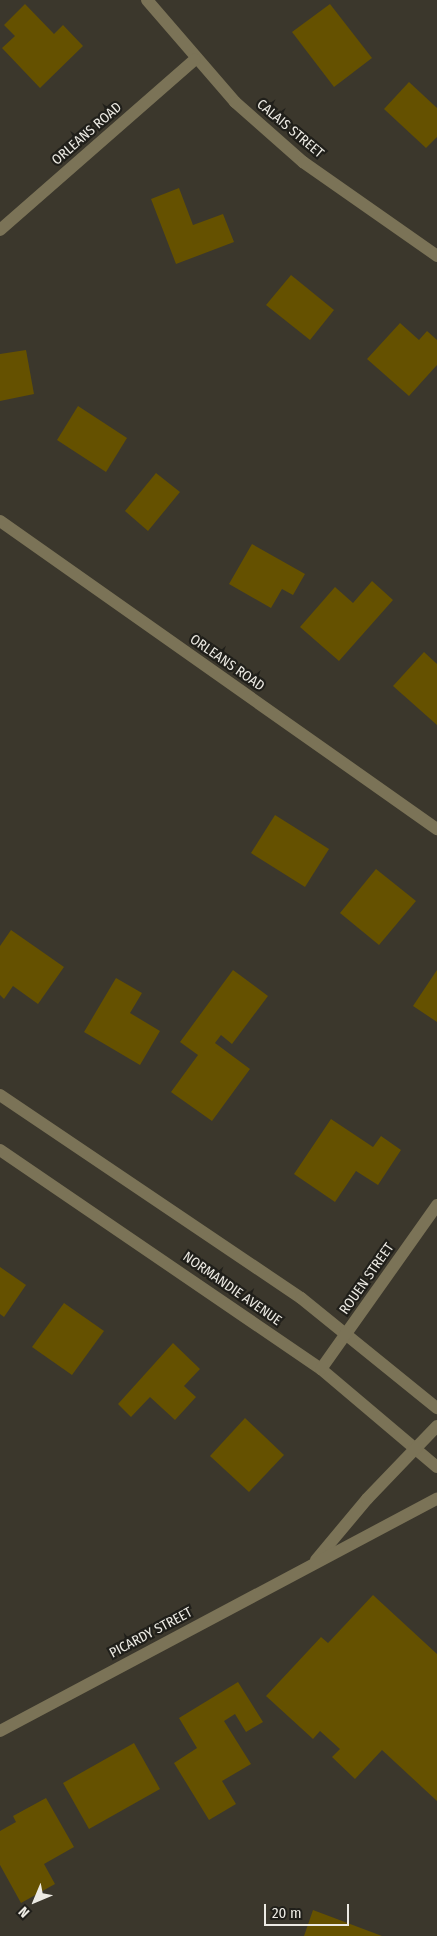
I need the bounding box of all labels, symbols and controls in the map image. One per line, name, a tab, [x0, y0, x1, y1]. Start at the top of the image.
street label: CALAIS STREET	[253, 96, 327, 162]
street label: ORLEANS ROAD	[49, 99, 125, 169]
street label: ORLEANS ROAD	[187, 631, 267, 695]
street label: ROUEN STREET	[336, 1240, 398, 1318]
street label: NORMANDIE AVENUE	[179, 1249, 285, 1329]
street label: PICARDY STREET	[107, 1604, 195, 1662]
north arrow	[10, 1876, 60, 1926]
scale bar	[267, 1894, 352, 1926]
text: N	[15, 1903, 33, 1921]
text: 20 m	[272, 1904, 302, 1922]

